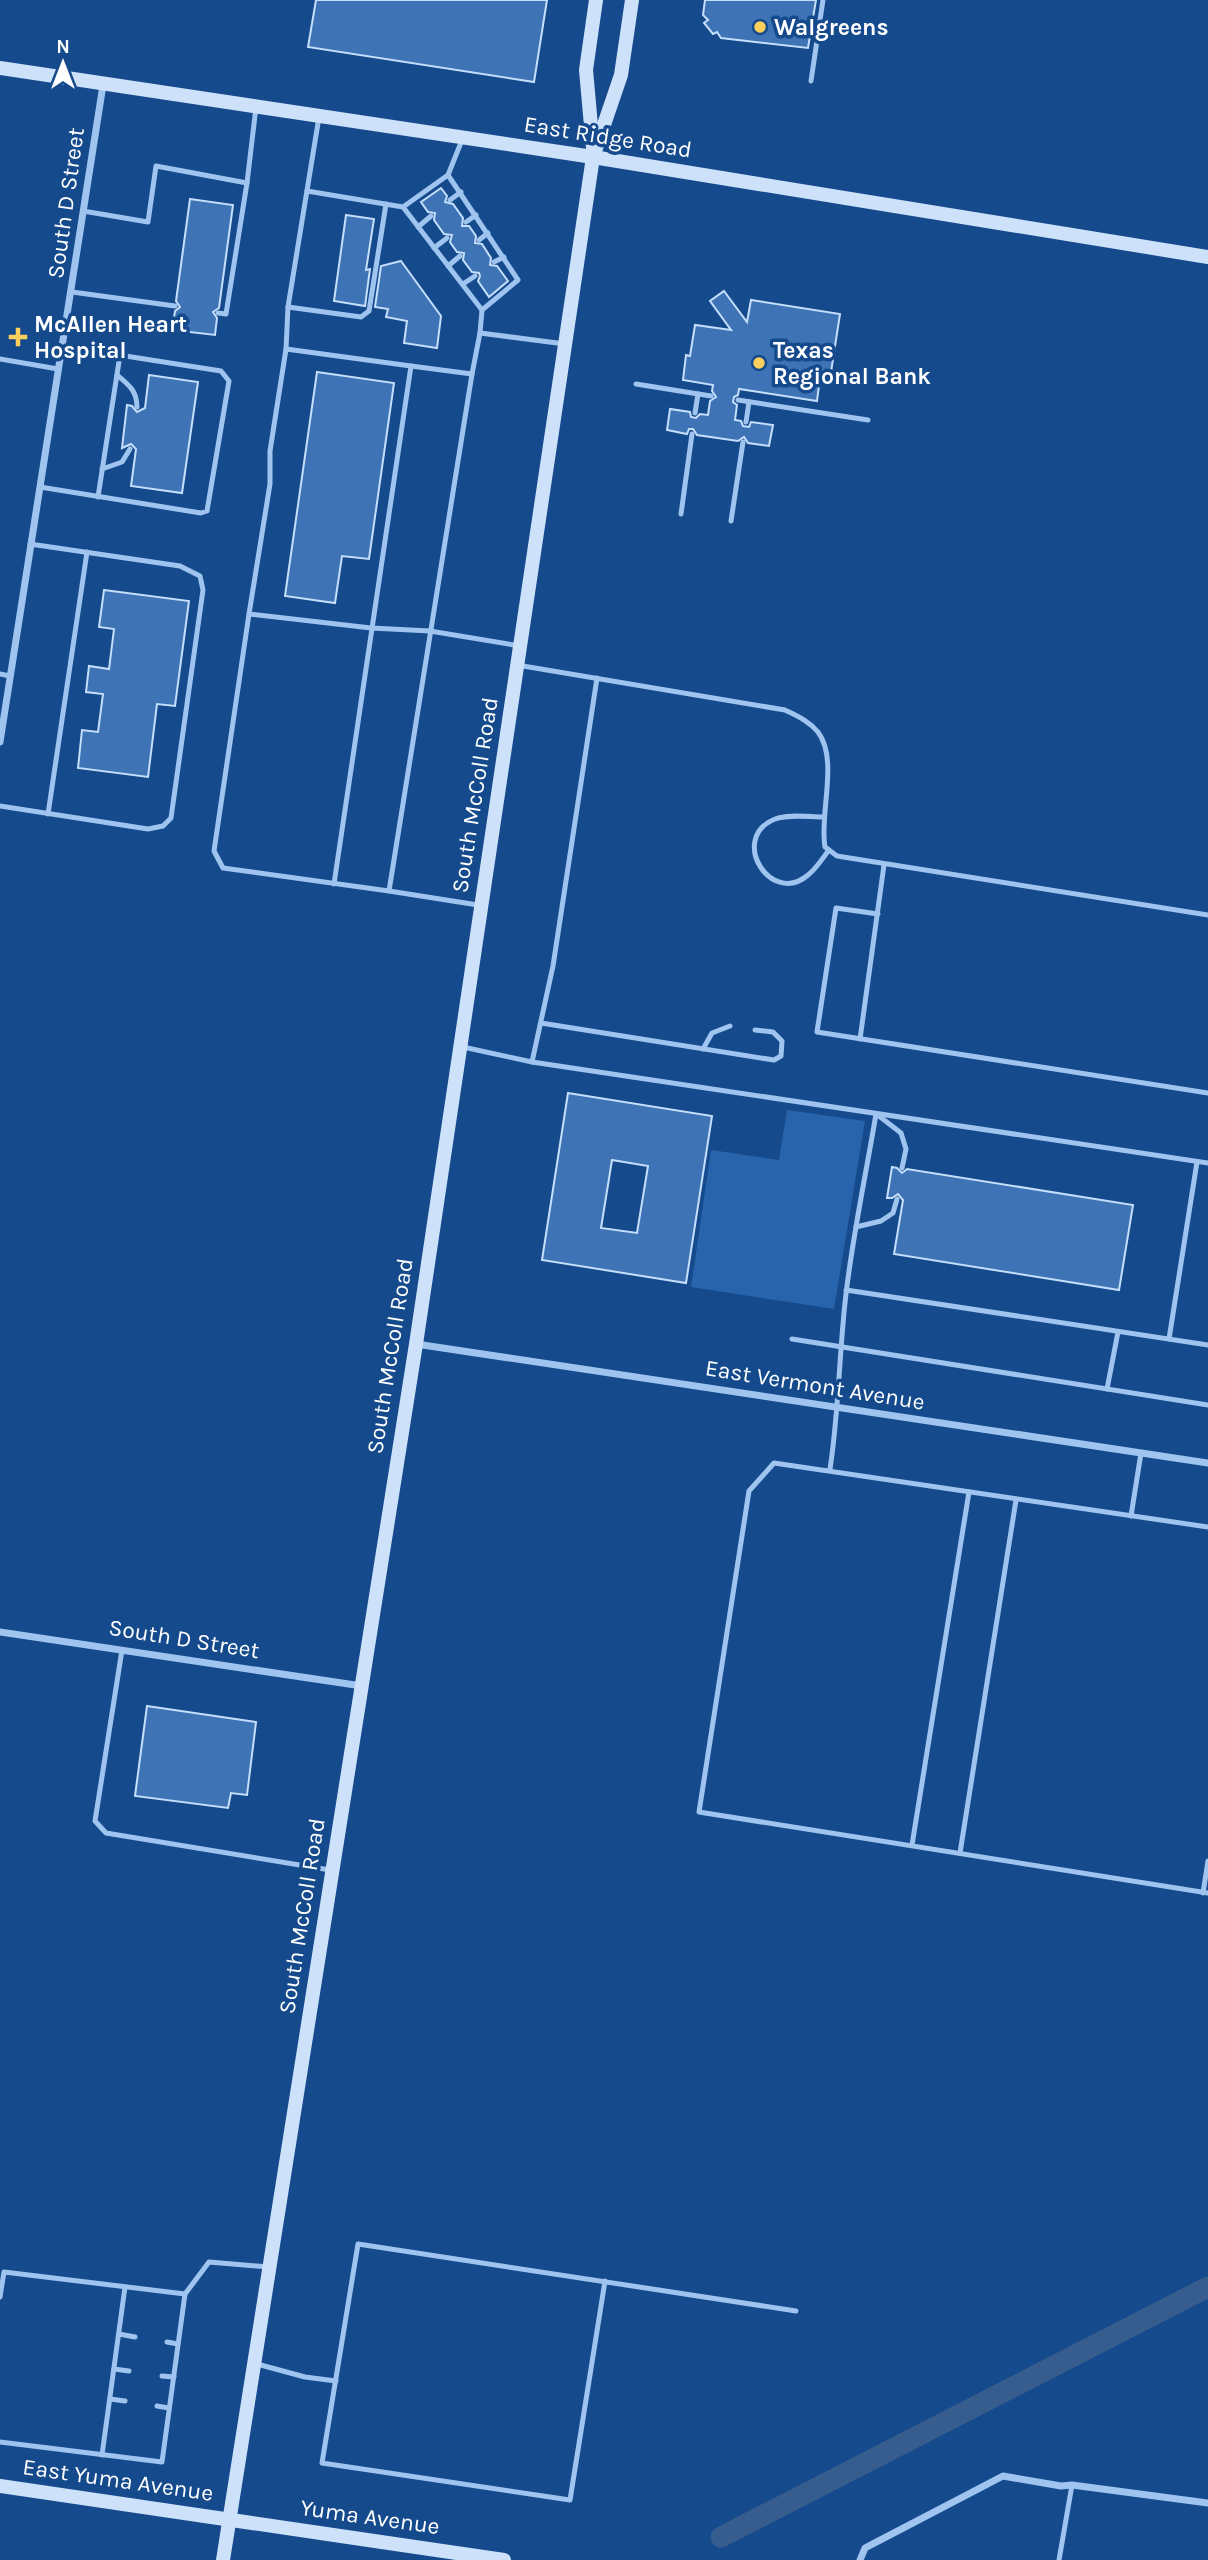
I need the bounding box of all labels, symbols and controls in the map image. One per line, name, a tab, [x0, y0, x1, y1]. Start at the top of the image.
place label: Walgreens	[774, 14, 889, 41]
marker: Walgreens	[752, 19, 768, 35]
north arrow	[28, 28, 98, 98]
text: N	[56, 36, 70, 58]
street label: East Ridge Road	[522, 110, 694, 164]
street label: South D Street	[42, 125, 90, 280]
place label: McAllen Heart Hospital	[34, 311, 187, 364]
marker: McAllen Heart Hospital	[8, 327, 28, 347]
place label: Texas Regional Bank	[773, 337, 931, 390]
marker: Texas Regional Bank	[751, 355, 767, 371]
street label: South McColl Road	[446, 695, 504, 895]
street label: South McColl Road	[361, 1256, 419, 1456]
street label: East Vermont Avenue	[703, 1354, 927, 1416]
street label: South D Street	[107, 1614, 262, 1664]
street label: South McColl Road	[273, 1816, 331, 2016]
street label: East Yuma Avenue	[21, 2453, 215, 2507]
street label: Yuma Avenue	[299, 2494, 441, 2540]

